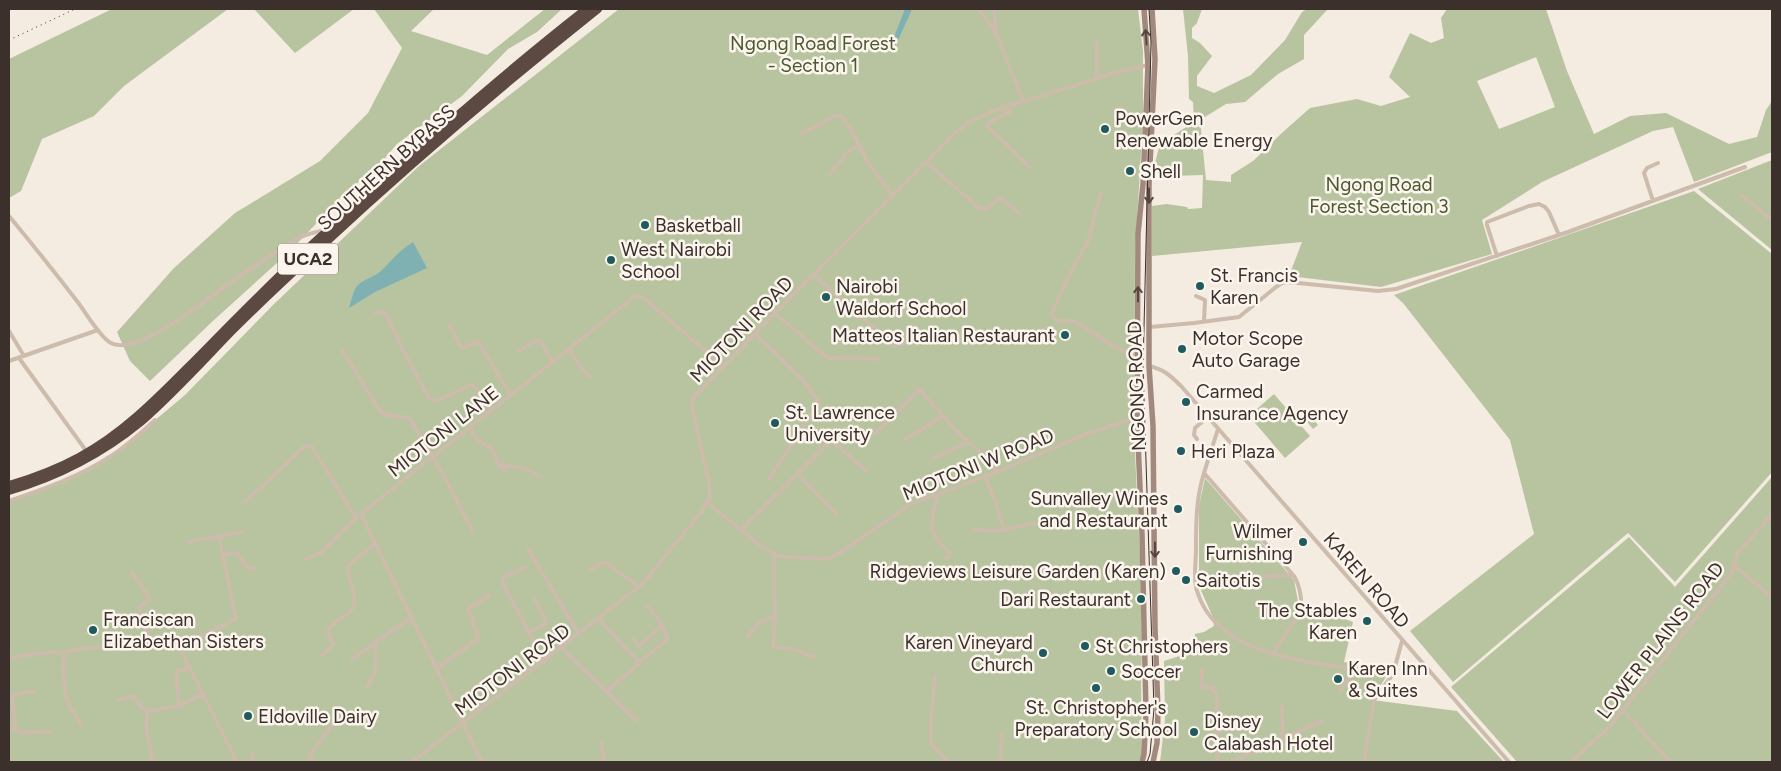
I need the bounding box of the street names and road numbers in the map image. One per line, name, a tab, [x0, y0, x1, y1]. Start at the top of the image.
street label: SOUTHERN BYPASS	[313, 100, 460, 235]
road number: UCA2	[278, 243, 338, 274]
street label: MIOTONI ROAD	[685, 272, 798, 387]
street label: NGONG ROAD	[1123, 320, 1150, 452]
street label: MIOTONI LANE	[383, 381, 503, 482]
street label: MIOTONI W ROAD	[899, 424, 1057, 505]
street label: KAREN ROAD	[1319, 528, 1415, 633]
street label: LOWER PLAINS ROAD	[1592, 557, 1729, 723]
street label: MIOTONI ROAD	[450, 619, 574, 720]

